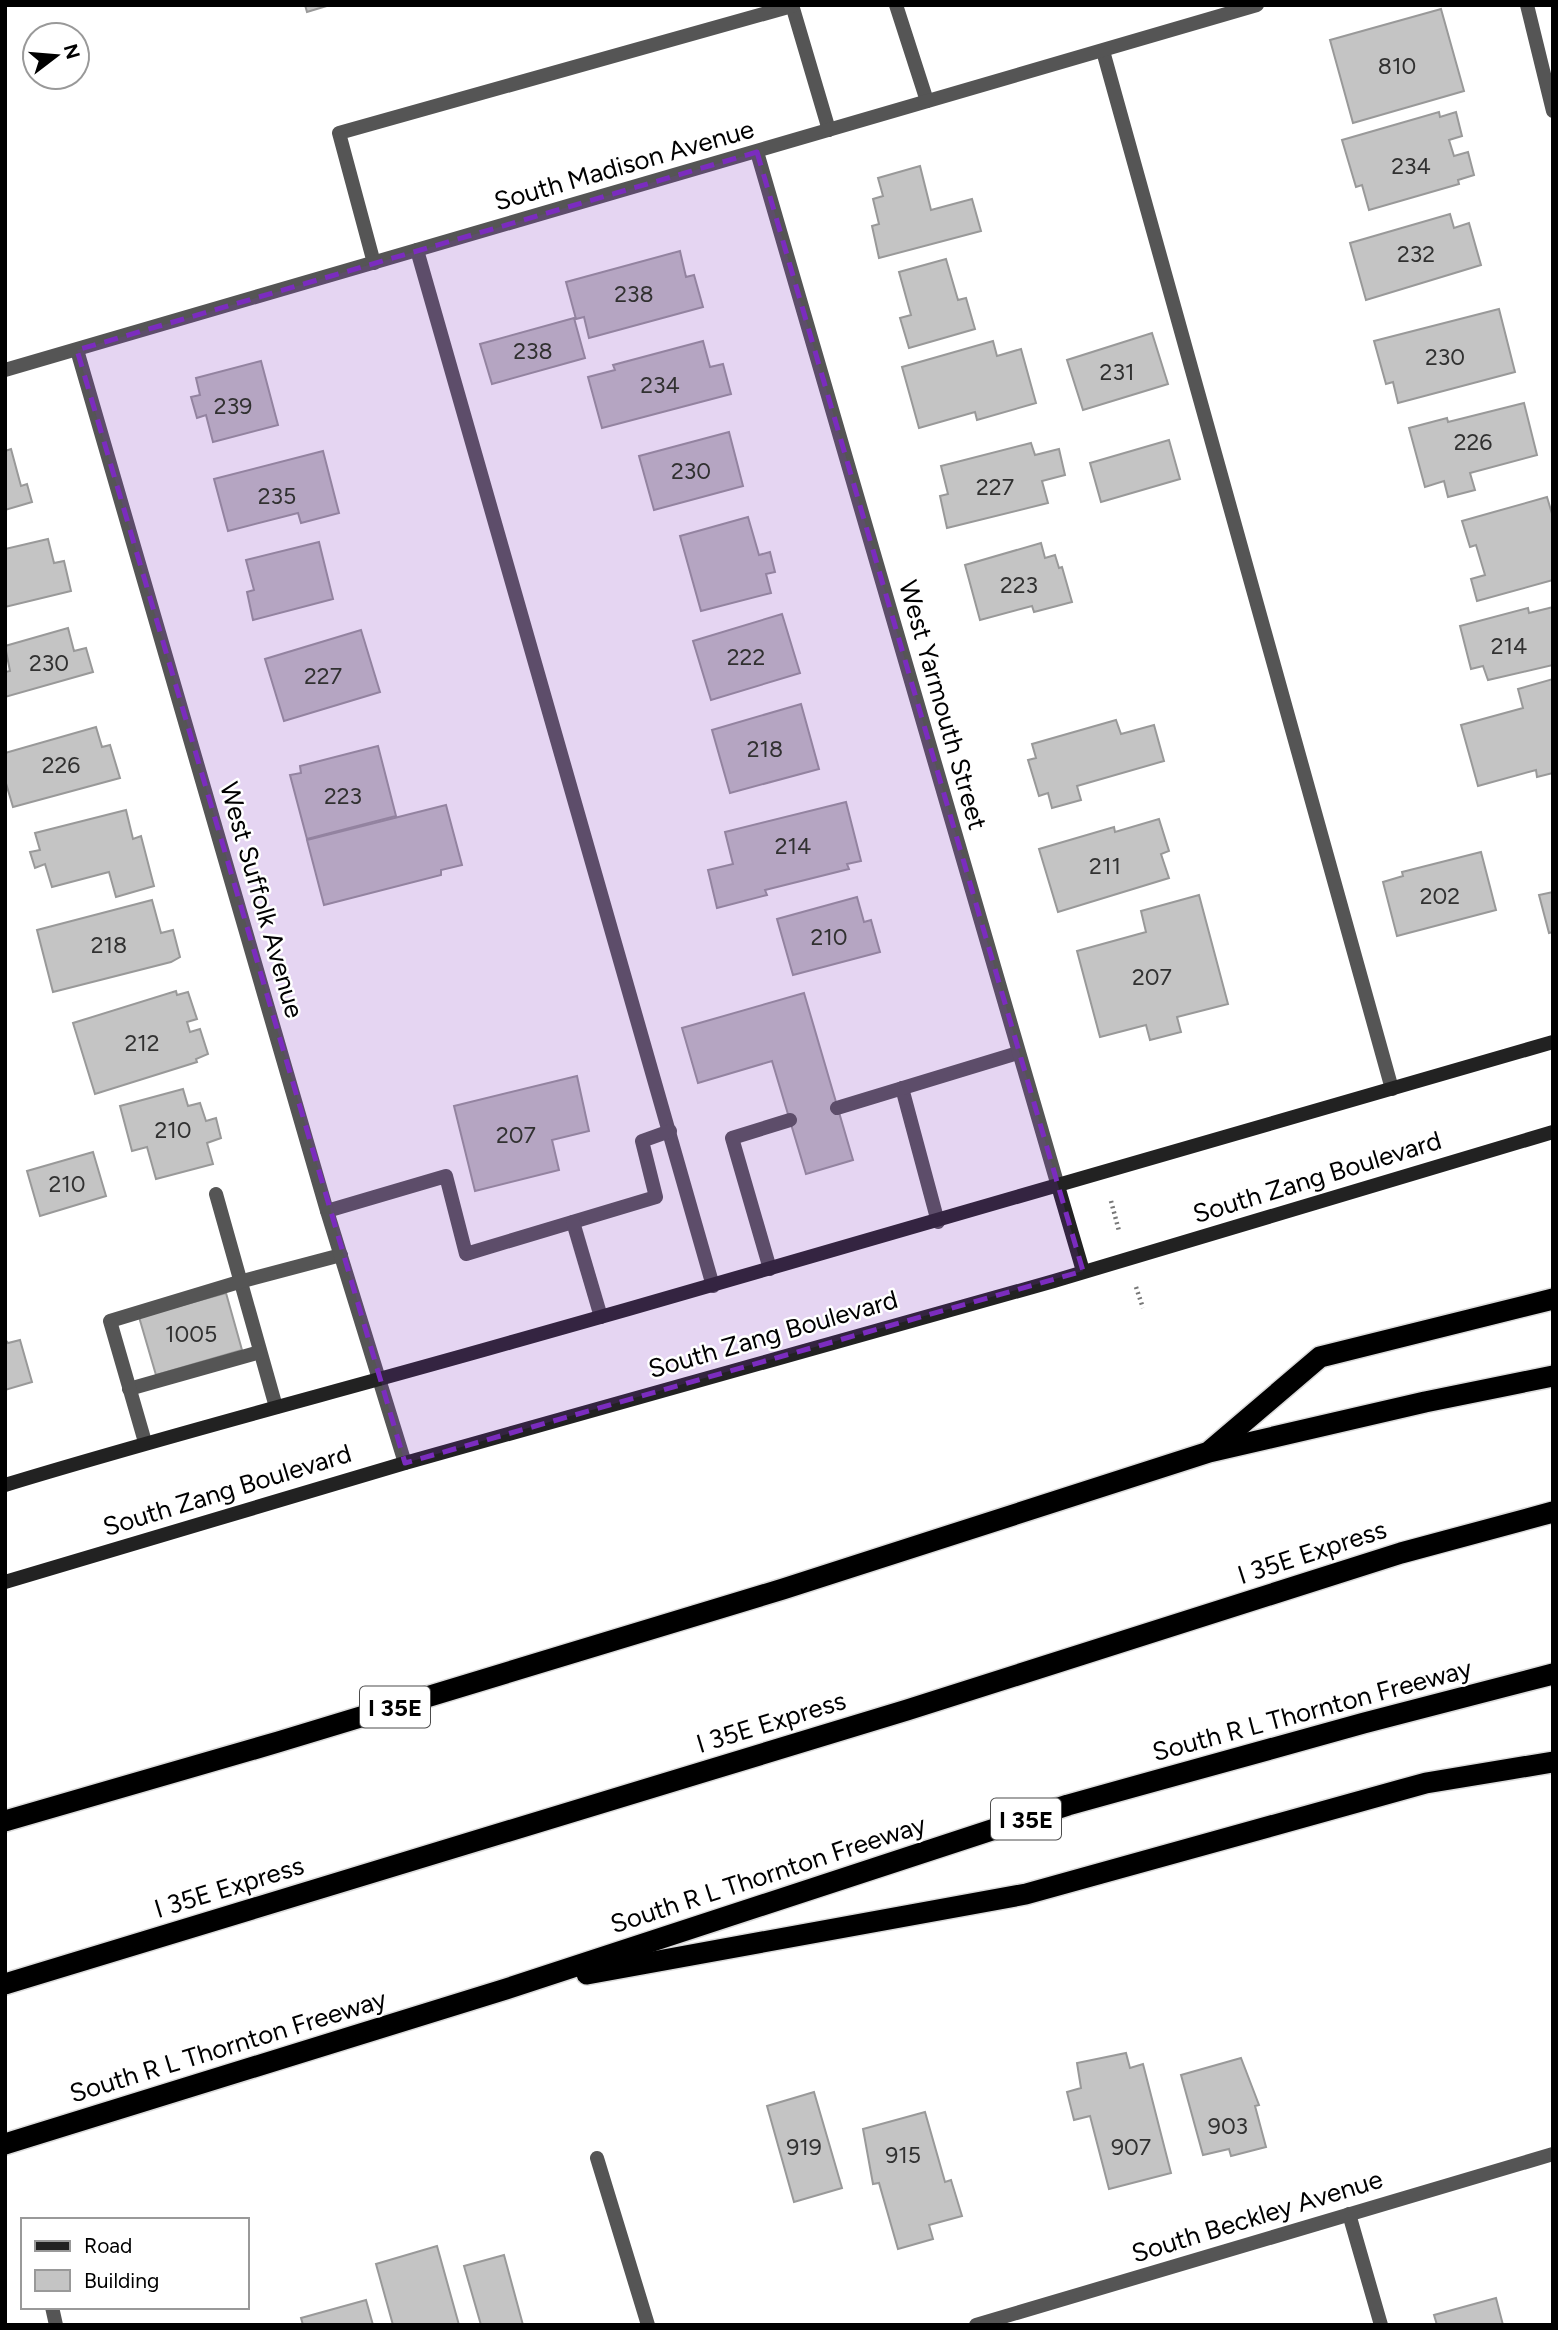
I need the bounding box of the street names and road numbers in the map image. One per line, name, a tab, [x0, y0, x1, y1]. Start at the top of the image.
street label: South Madison Avenue	[490, 113, 758, 217]
street label: West Yarmouth Street	[892, 577, 994, 834]
street label: West Suffolk Avenue	[213, 778, 311, 1022]
street label: South Zang Boulevard	[1189, 1124, 1445, 1230]
street label: South Zang Boulevard	[645, 1283, 901, 1385]
street label: South Zang Boulevard	[99, 1437, 355, 1543]
street label: I 35E Express	[1233, 1513, 1391, 1591]
street label: South R L Thornton Freeway	[1149, 1652, 1476, 1768]
street label: I 35E Express	[692, 1684, 850, 1760]
road number: I 35E	[360, 1686, 430, 1728]
road number: I 35E	[991, 1798, 1061, 1840]
street label: South R L Thornton Freeway	[606, 1808, 930, 1940]
street label: I 35E Express	[150, 1849, 308, 1925]
street label: South R L Thornton Freeway	[66, 1982, 391, 2109]
street label: South Beckley Avenue	[1128, 2163, 1386, 2269]

